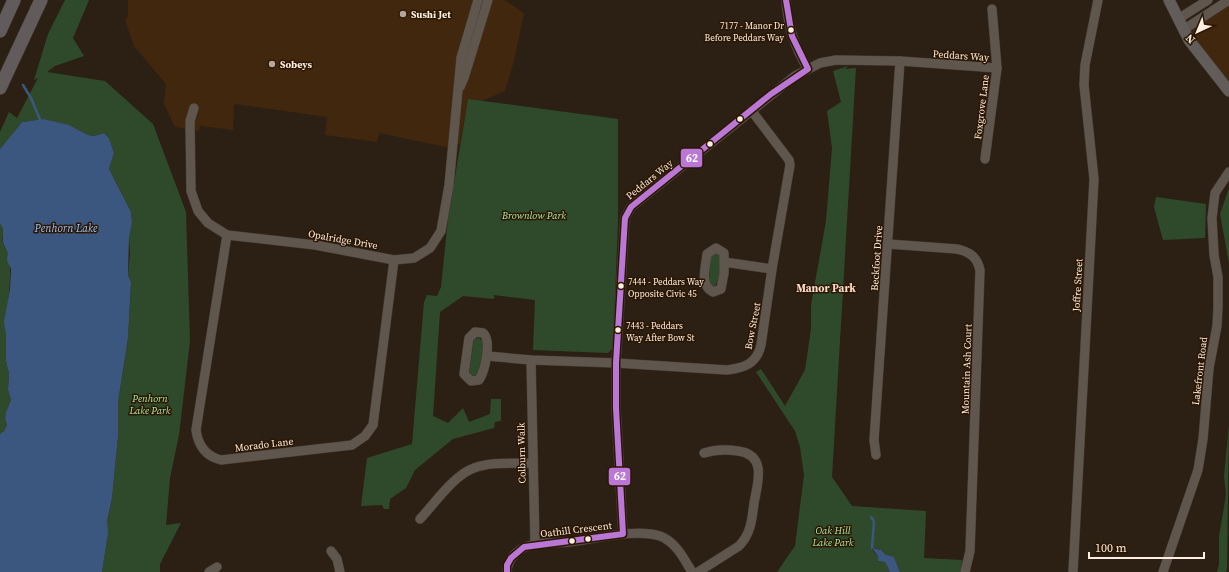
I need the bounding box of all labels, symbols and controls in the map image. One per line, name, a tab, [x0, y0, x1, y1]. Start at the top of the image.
place label: Sushi Jet	[411, 8, 451, 21]
marker: Sushi Jet	[398, 9, 408, 19]
north arrow	[1177, 12, 1217, 52]
place label: 7177 - Manor Dr Before Peddars Way	[705, 20, 784, 44]
marker: 7177 - Manor Dr Before Peddars Way	[786, 25, 796, 35]
text: N	[1182, 31, 1198, 47]
street label: Peddars Way	[932, 47, 991, 64]
place label: Sobeys	[280, 58, 313, 71]
marker: Sobeys	[267, 59, 277, 69]
street label: Foxgrove Lane	[971, 74, 992, 140]
unlabelled marker	[735, 114, 745, 124]
unlabelled marker	[705, 139, 715, 149]
line badge: 62	[680, 148, 703, 168]
text: 62	[686, 151, 698, 166]
street label: Peddars Way	[623, 156, 676, 202]
park label: Brownlow Park	[501, 209, 566, 222]
water label: Penhorn Lake	[34, 221, 98, 236]
street label: Beckfoot Drive	[868, 225, 885, 291]
street label: Opalridge Drive	[307, 227, 379, 252]
street label: Joffre Street	[1070, 257, 1085, 313]
place label: 7444 - Peddars Way Opposite Civic 45	[628, 276, 704, 300]
marker: 7444 - Peddars Way Opposite Civic 45	[616, 281, 626, 291]
district label: Manor Park	[796, 281, 856, 296]
street label: Bow Street	[742, 301, 764, 351]
place label: 7443 - Peddars Way After Bow St	[626, 320, 695, 344]
street label: Mountain Ash Court	[958, 323, 975, 414]
marker: 7443 - Peddars Way After Bow St	[613, 325, 623, 335]
street label: Lakefront Road	[1189, 336, 1210, 406]
park label: Penhorn Lake Park	[128, 392, 171, 417]
street label: Colburn Walk	[514, 422, 529, 484]
street label: Morado Lane	[234, 434, 294, 455]
line badge: 62	[608, 467, 631, 486]
text: 62	[614, 469, 626, 484]
street label: Oathill Crescent	[540, 519, 613, 540]
park label: Oak Hill Lake Park	[811, 524, 854, 549]
unlabelled marker	[583, 534, 593, 544]
scale bar	[1089, 534, 1204, 560]
unlabelled marker	[567, 536, 577, 546]
text: 100 m	[1095, 540, 1127, 556]

